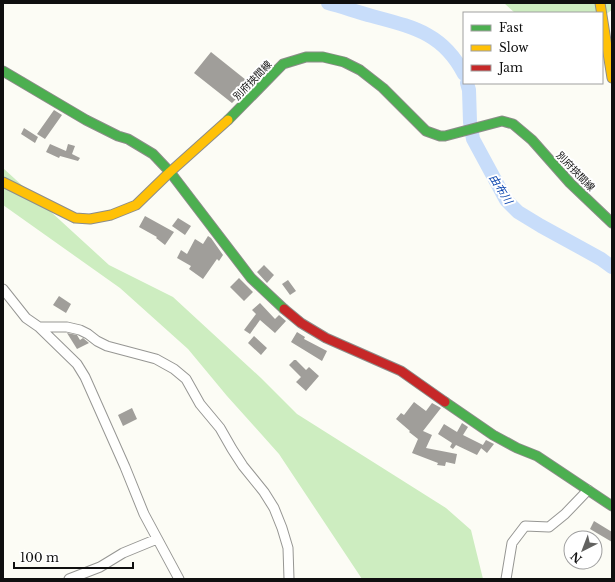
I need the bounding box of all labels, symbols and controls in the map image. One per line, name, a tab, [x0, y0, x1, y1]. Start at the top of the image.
legend	[463, 12, 603, 84]
text: Fast	[499, 20, 524, 35]
text: Slow	[499, 40, 529, 55]
street label: 別府挾間線	[230, 58, 274, 103]
text: Jam	[497, 60, 523, 75]
street label: 別府挾間線	[554, 149, 598, 194]
water label: 由布川	[486, 171, 516, 208]
north arrow	[563, 530, 603, 570]
scale bar	[14, 544, 133, 570]
text: N	[567, 548, 585, 566]
text: 100 m	[20, 550, 59, 565]

